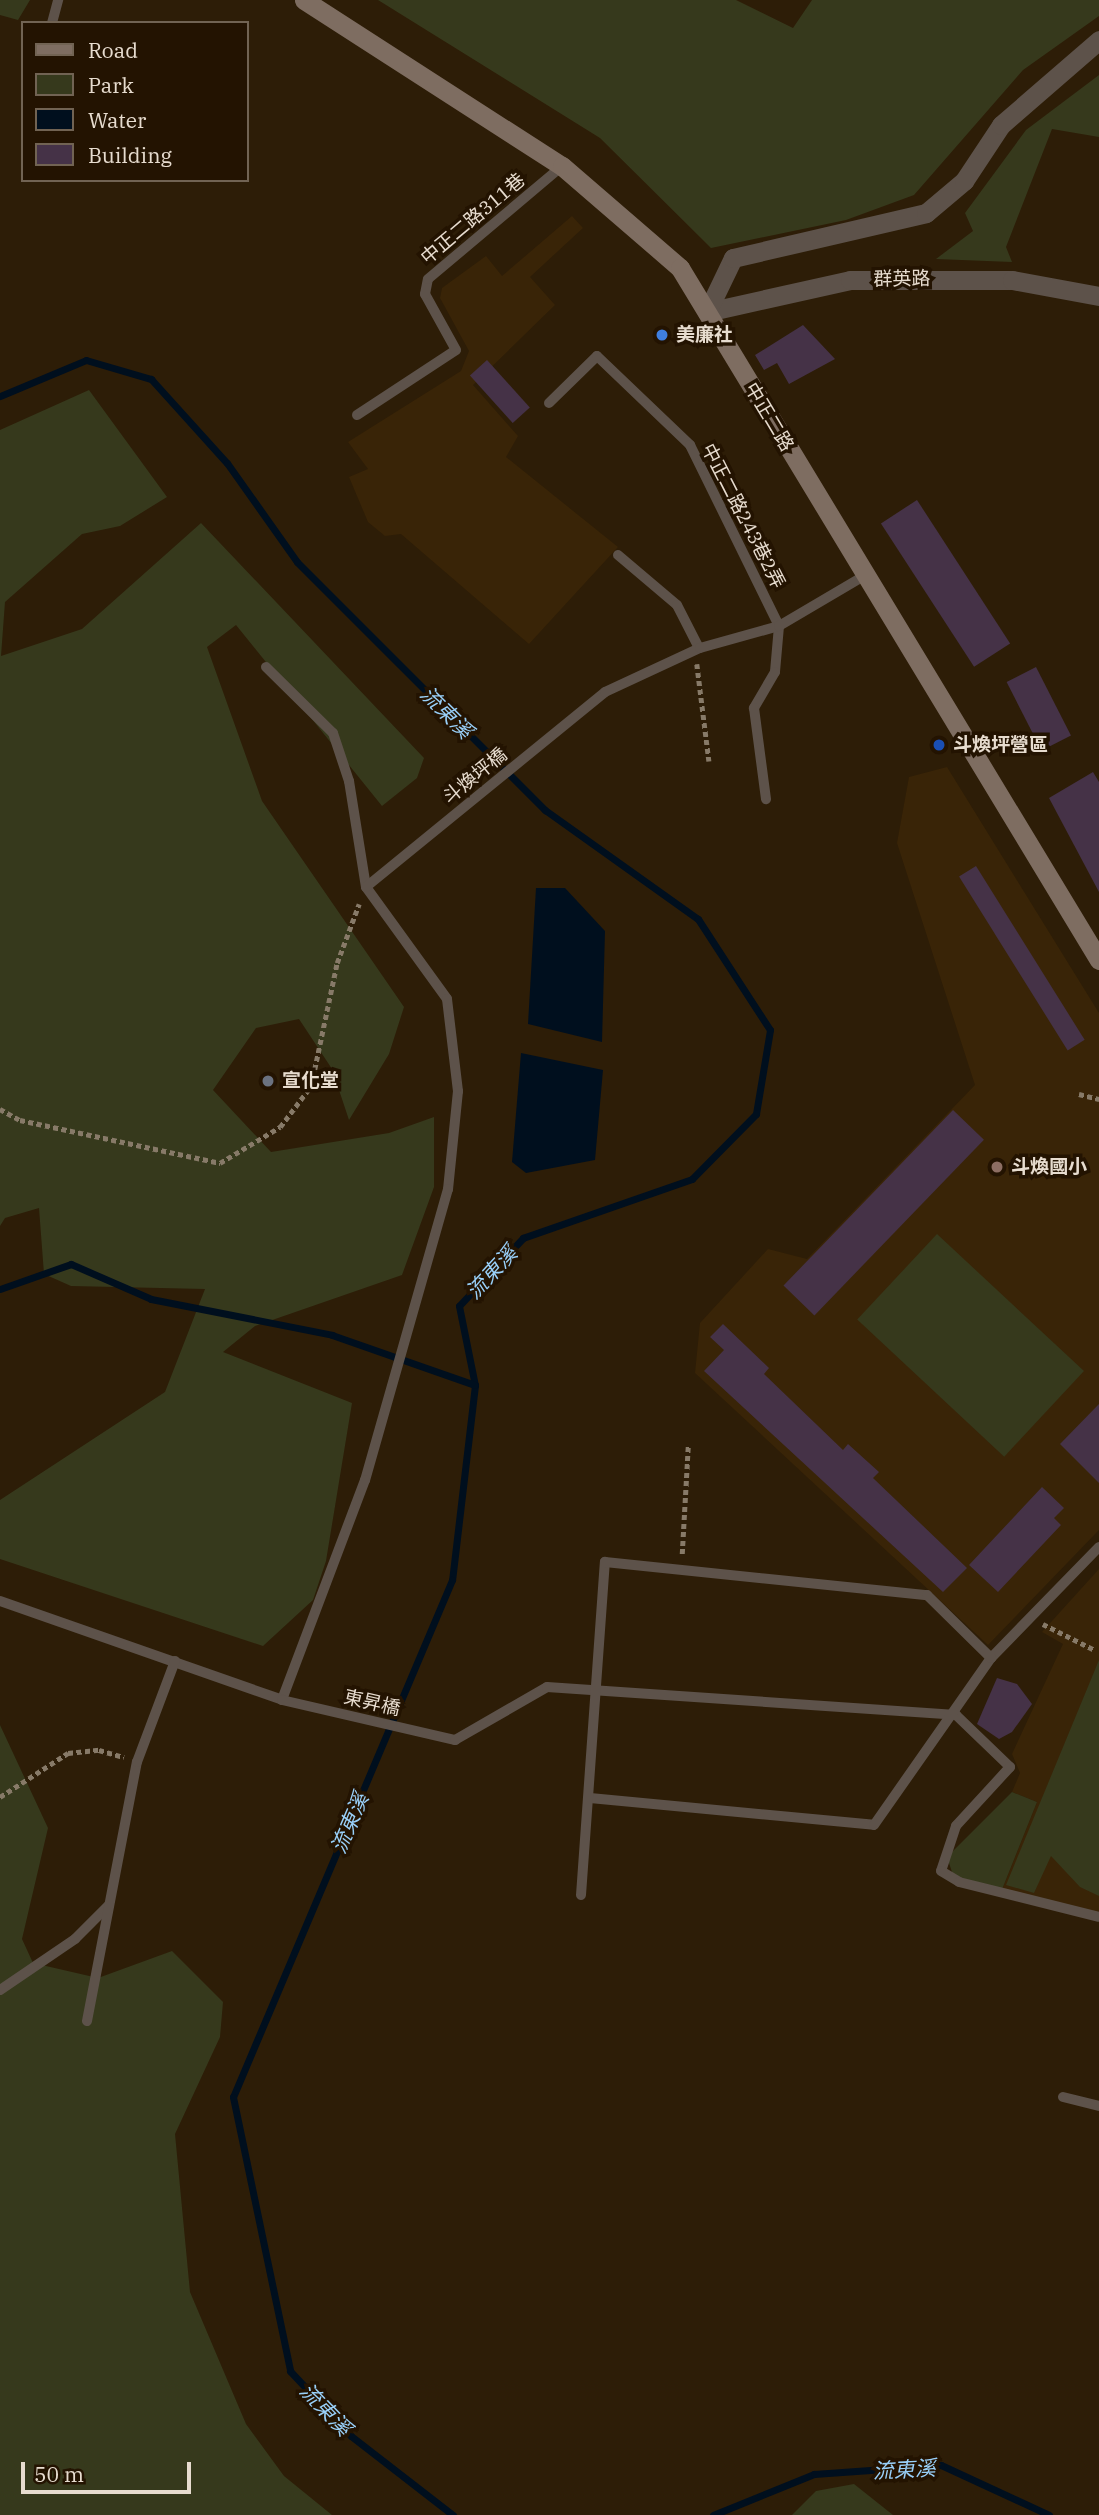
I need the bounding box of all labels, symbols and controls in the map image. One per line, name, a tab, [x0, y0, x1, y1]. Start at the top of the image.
legend	[21, 21, 248, 182]
text: Road	[88, 36, 138, 64]
text: Park	[88, 71, 134, 99]
text: Water	[88, 106, 146, 134]
text: Building	[88, 141, 172, 169]
street label: 中正二路311巷	[416, 169, 530, 269]
street label: 群英路	[873, 267, 931, 291]
place label: 美廉社	[676, 324, 733, 346]
marker: 美廉社	[654, 327, 670, 343]
street label: 中正二路	[740, 379, 798, 455]
street label: 中正二路243巷2弄	[697, 440, 789, 592]
water label: 流東溪	[416, 681, 478, 743]
place label: 斗煥坪營區	[953, 734, 1048, 756]
marker: 斗煥坪營區	[931, 737, 947, 753]
street label: 斗煥坪橋	[438, 743, 512, 809]
place label: 宣化堂	[282, 1070, 339, 1092]
marker: 宣化堂	[260, 1073, 276, 1089]
place label: 斗煥國小	[1011, 1156, 1087, 1178]
marker: 斗煥國小	[989, 1159, 1005, 1175]
water label: 流東溪	[460, 1240, 522, 1304]
street label: 東昇橋	[342, 1685, 402, 1721]
water label: 流東溪	[325, 1789, 373, 1857]
water label: 流東溪	[295, 2378, 357, 2440]
scale bar	[24, 2448, 194, 2492]
water label: 流東溪	[872, 2455, 936, 2483]
text: 50 m	[34, 2460, 84, 2488]

